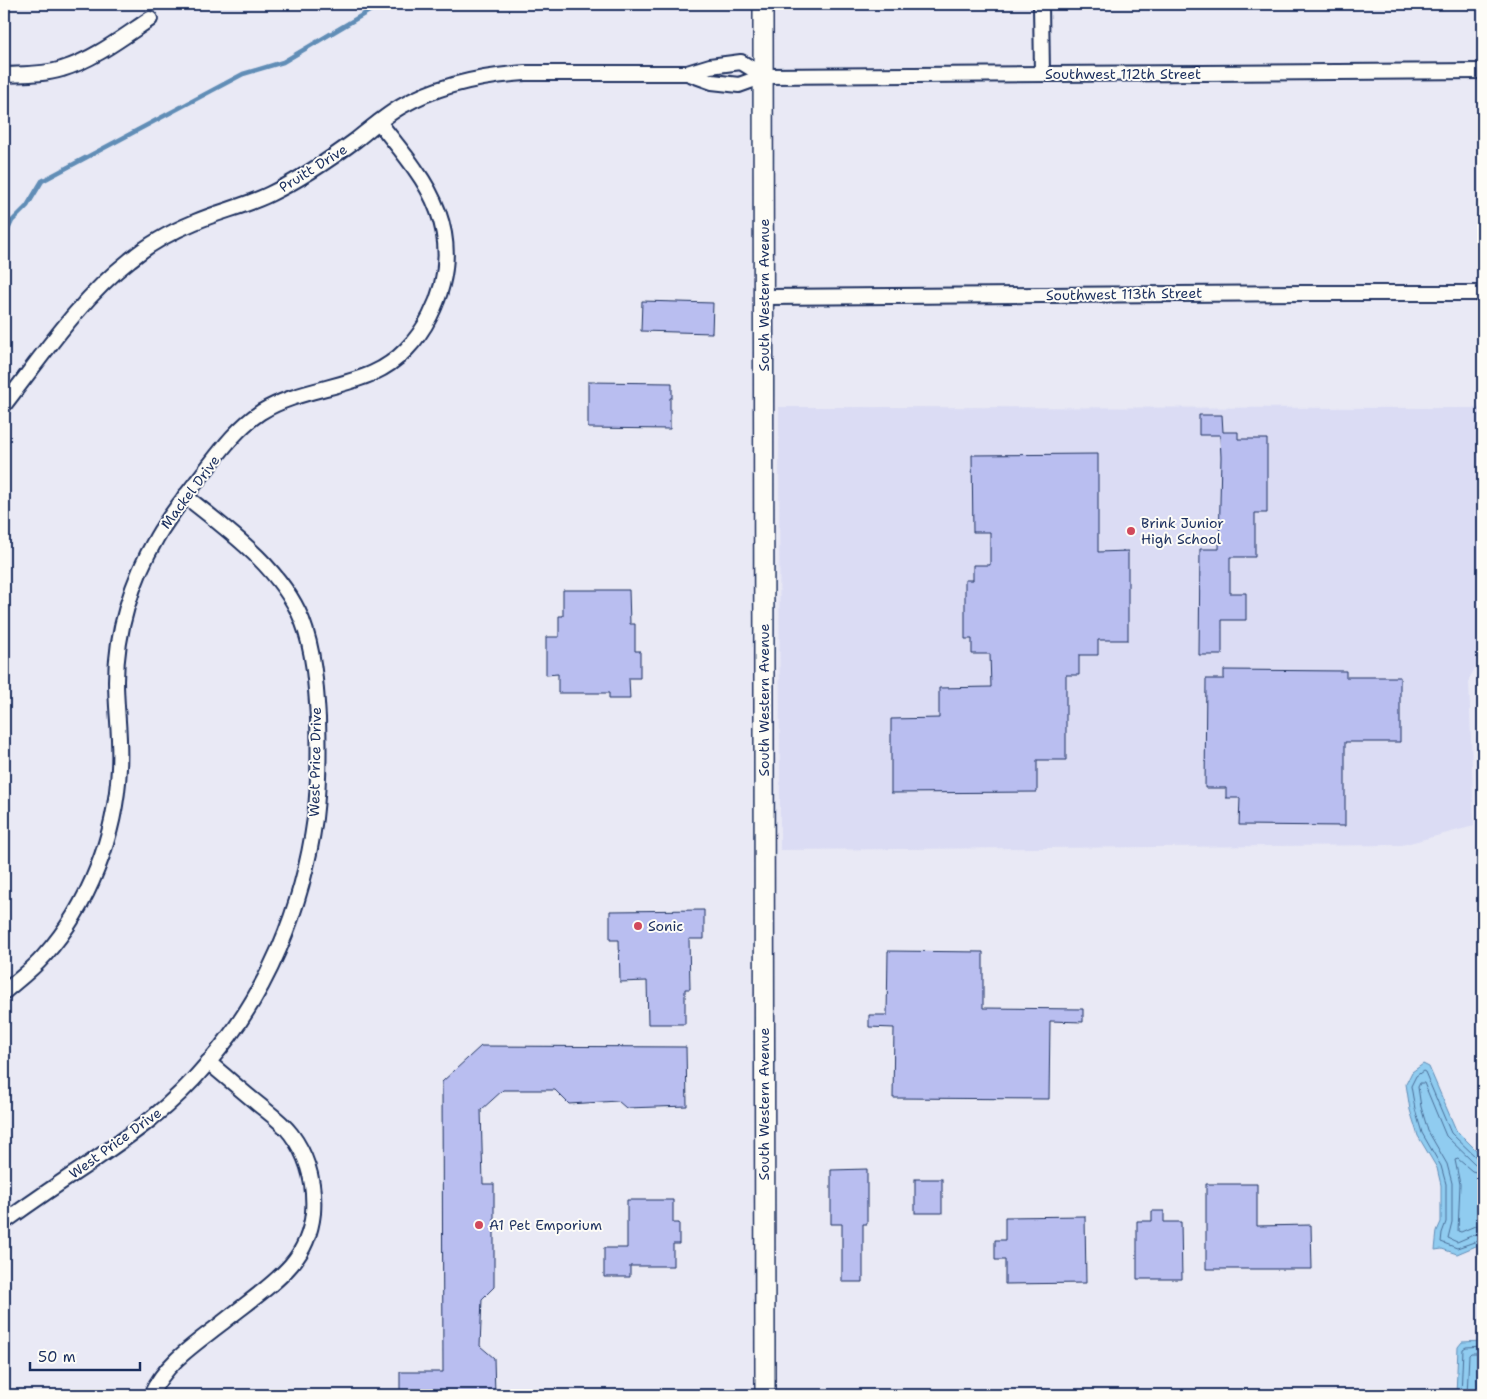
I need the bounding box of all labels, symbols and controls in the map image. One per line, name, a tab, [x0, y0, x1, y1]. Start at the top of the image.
street label: Southwest 112th Street	[1045, 65, 1201, 83]
street label: Pruitt Drive	[276, 140, 350, 196]
street label: South Western Avenue	[755, 218, 773, 372]
street label: Southwest 113th Street	[1046, 284, 1202, 304]
street label: Mackel Drive	[156, 452, 224, 532]
place label: Brink Junior High School	[1141, 514, 1224, 548]
marker: Brink Junior High School	[1125, 525, 1137, 537]
street label: South Western Avenue	[755, 623, 773, 777]
street label: West Price Drive	[305, 707, 325, 817]
place label: Sonic	[648, 917, 683, 935]
marker: Sonic	[632, 920, 644, 932]
street label: South Western Avenue	[755, 1027, 773, 1181]
street label: West Price Drive	[65, 1103, 165, 1183]
place label: A1 Pet Emporium	[489, 1216, 602, 1234]
marker: A1 Pet Emporium	[473, 1219, 485, 1231]
scale bar	[30, 1339, 140, 1371]
text: 50 m	[38, 1347, 76, 1367]

